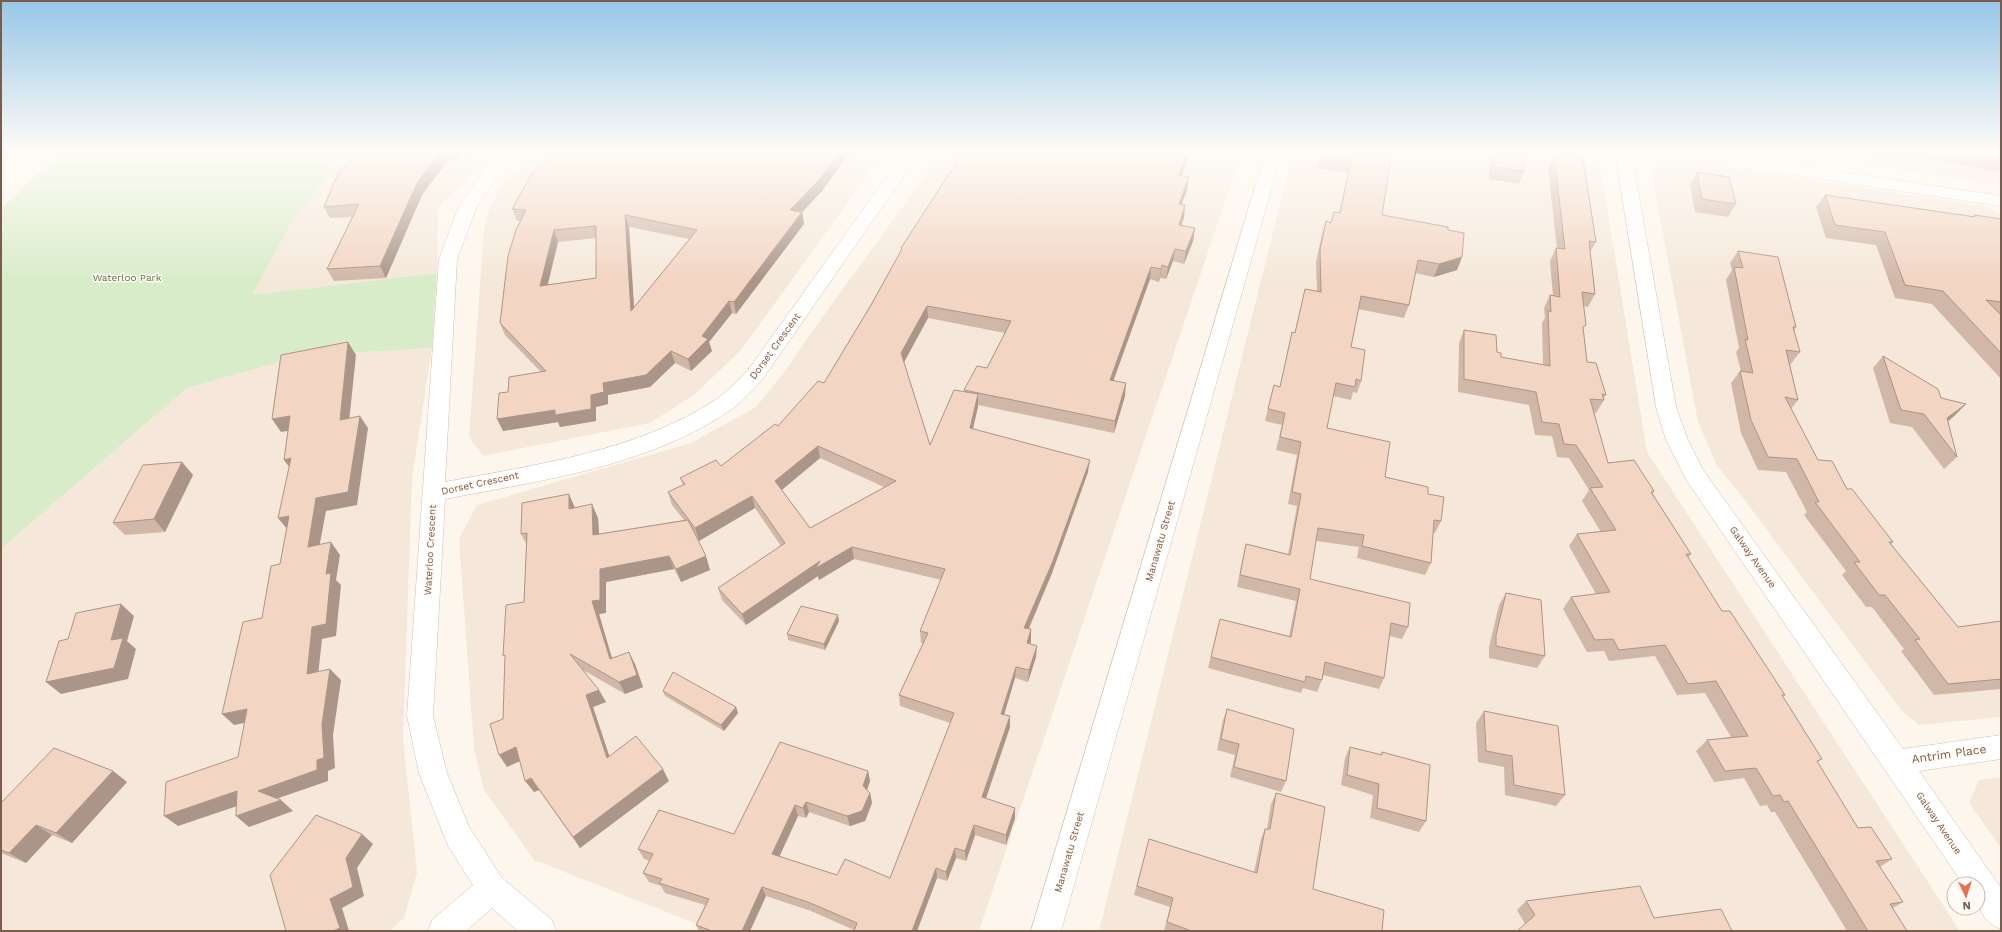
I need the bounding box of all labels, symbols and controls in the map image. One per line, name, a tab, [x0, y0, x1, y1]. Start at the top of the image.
park label: Waterloo Park	[93, 272, 162, 283]
street label: Dorset Crescent	[747, 310, 803, 381]
street label: Dorset Crescent	[440, 469, 521, 497]
street label: Manawatu Street	[1143, 499, 1177, 583]
street label: Waterloo Crescent	[422, 504, 438, 596]
street label: Galway Avenue	[1728, 524, 1778, 590]
street label: Antrim Place	[1911, 742, 1987, 766]
street label: Galway Avenue	[1914, 790, 1964, 856]
street label: Manawatu Street	[1052, 810, 1086, 894]
north arrow	[1946, 876, 1986, 916]
text: N	[1962, 899, 1971, 912]

